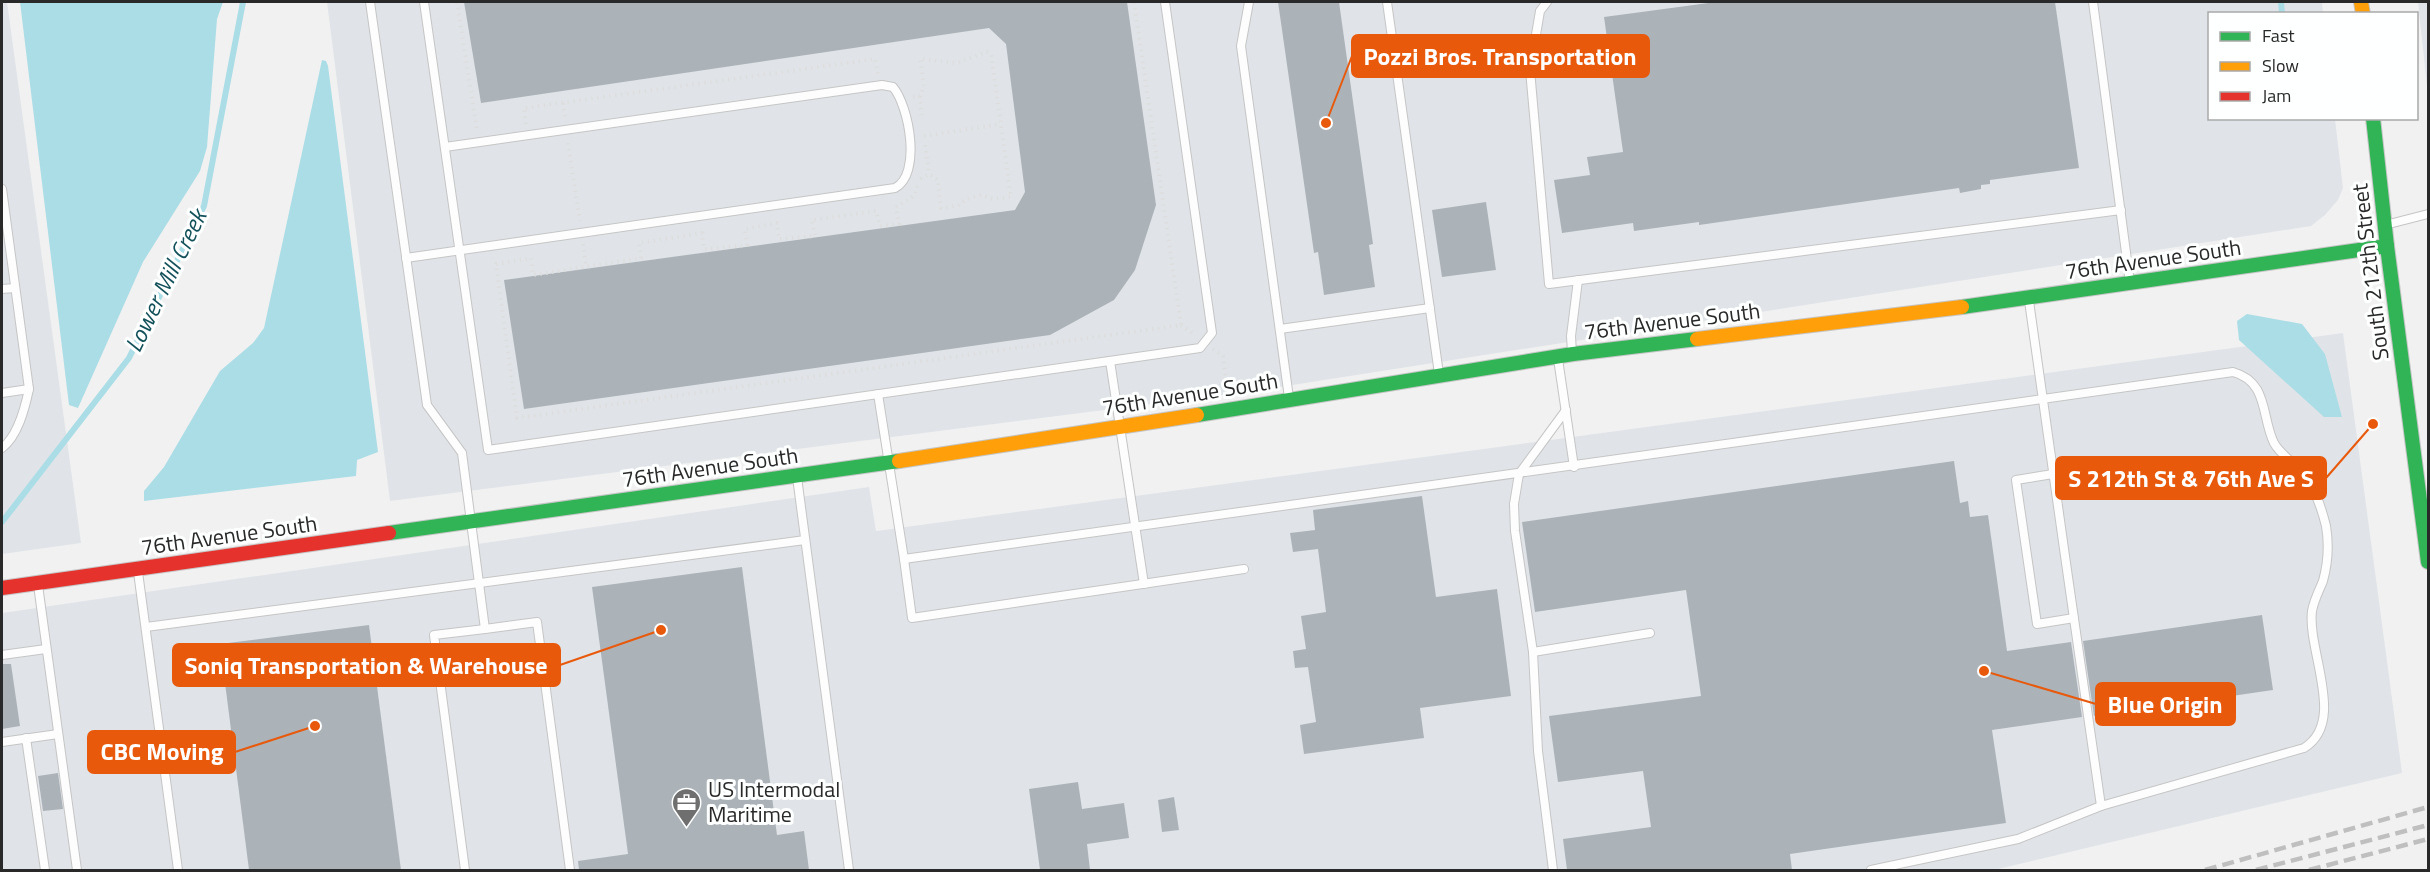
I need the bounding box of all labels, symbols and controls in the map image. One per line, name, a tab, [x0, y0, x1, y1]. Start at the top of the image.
legend	[2208, 12, 2418, 120]
text: Fast	[2262, 22, 2295, 49]
callout: Pozzi Bros. Transportation	[1352, 35, 1649, 77]
text: Pozzi Bros. Transportation	[1363, 38, 1637, 74]
text: Slow	[2262, 52, 2299, 79]
text: Jam	[2262, 82, 2291, 109]
street label: South 212th Street	[2342, 181, 2398, 362]
water label: Lower Mill Creek	[115, 200, 217, 358]
street label: 76th Avenue South	[2063, 230, 2243, 288]
street label: 76th Avenue South	[1582, 293, 1762, 349]
street label: 76th Avenue South	[1100, 363, 1280, 425]
street label: 76th Avenue South	[620, 438, 800, 496]
callout: S 212th St & 76th Ave S	[2056, 457, 2326, 499]
text: S 212th St & 76th Ave S	[2068, 460, 2314, 496]
street label: 76th Avenue South	[139, 506, 319, 564]
callout: Soniq Transportation & Warehouse	[173, 644, 560, 686]
text: Soniq Transportation & Warehouse	[184, 647, 548, 683]
callout: Blue Origin	[2096, 683, 2235, 725]
text: Blue Origin	[2108, 686, 2222, 722]
callout: CBC Moving	[88, 731, 235, 773]
text: CBC Moving	[100, 733, 224, 769]
place label: US Intermodal Maritime	[708, 772, 840, 831]
office icon: US Intermodal Maritime	[671, 786, 703, 828]

